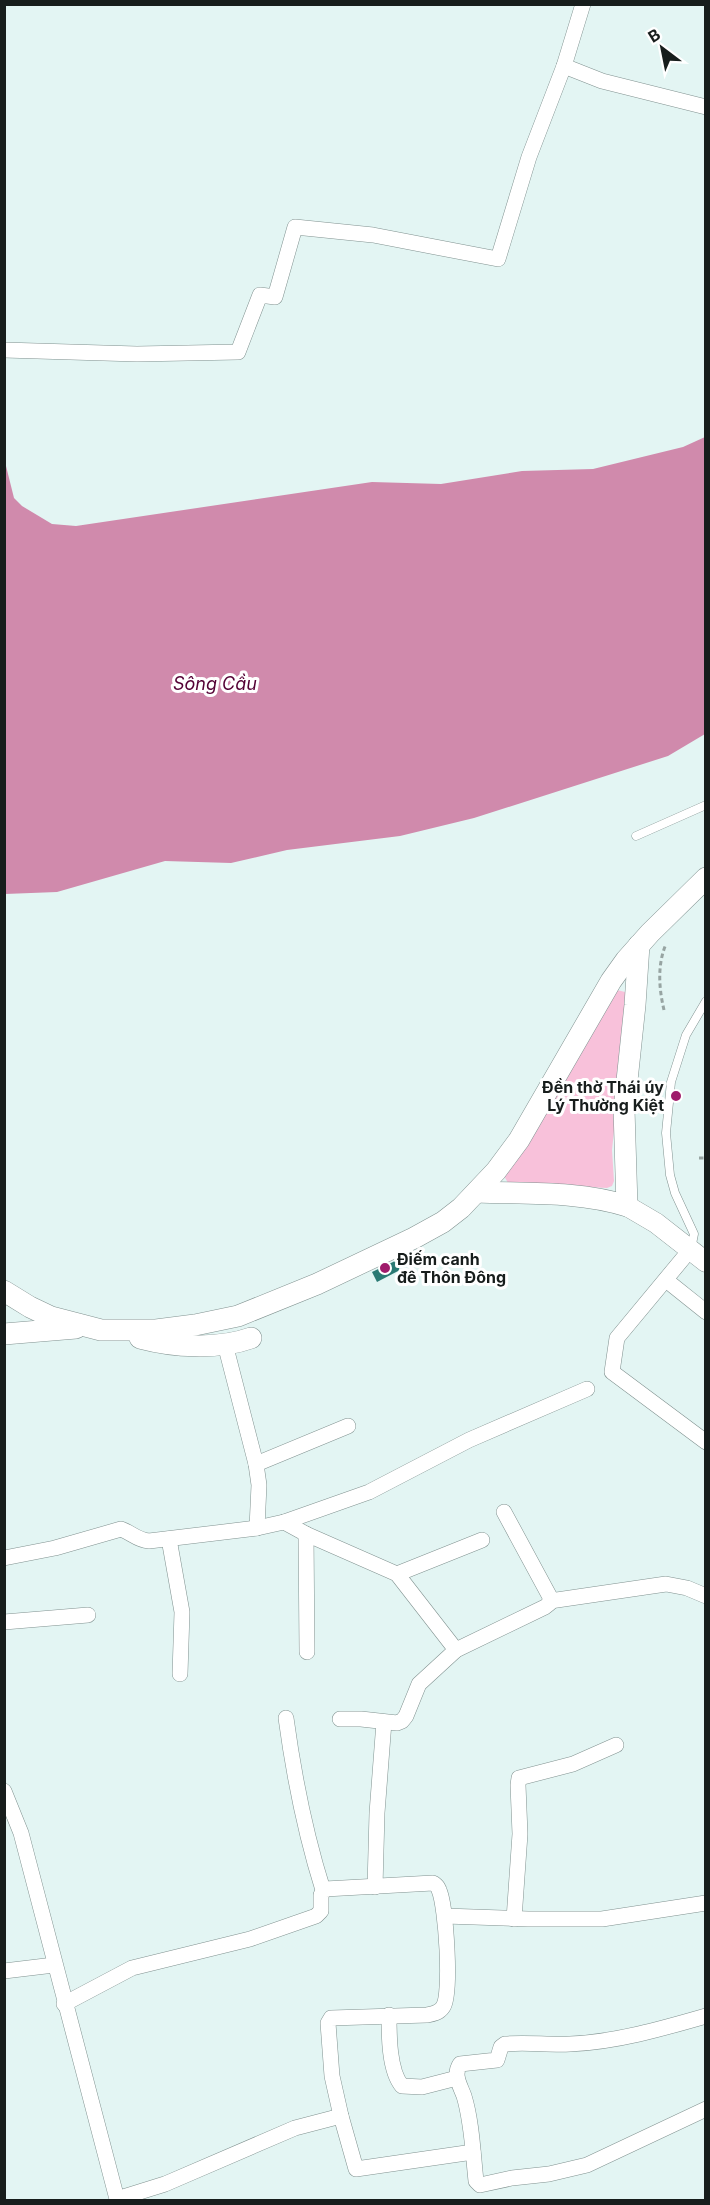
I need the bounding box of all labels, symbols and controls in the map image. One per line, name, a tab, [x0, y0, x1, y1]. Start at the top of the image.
north arrow	[632, 18, 692, 78]
text: B	[644, 24, 664, 47]
water label: Sông Cầu	[173, 673, 257, 694]
place label: Đền thờ Thái úy Lý Thường Kiệt	[542, 1077, 664, 1115]
marker: Đền thờ Thái úy Lý Thường Kiệt	[669, 1089, 683, 1103]
place label: Điếm canh đê Thôn Đông	[397, 1249, 506, 1287]
marker: Điếm canh đê Thôn Đông	[378, 1261, 392, 1275]

